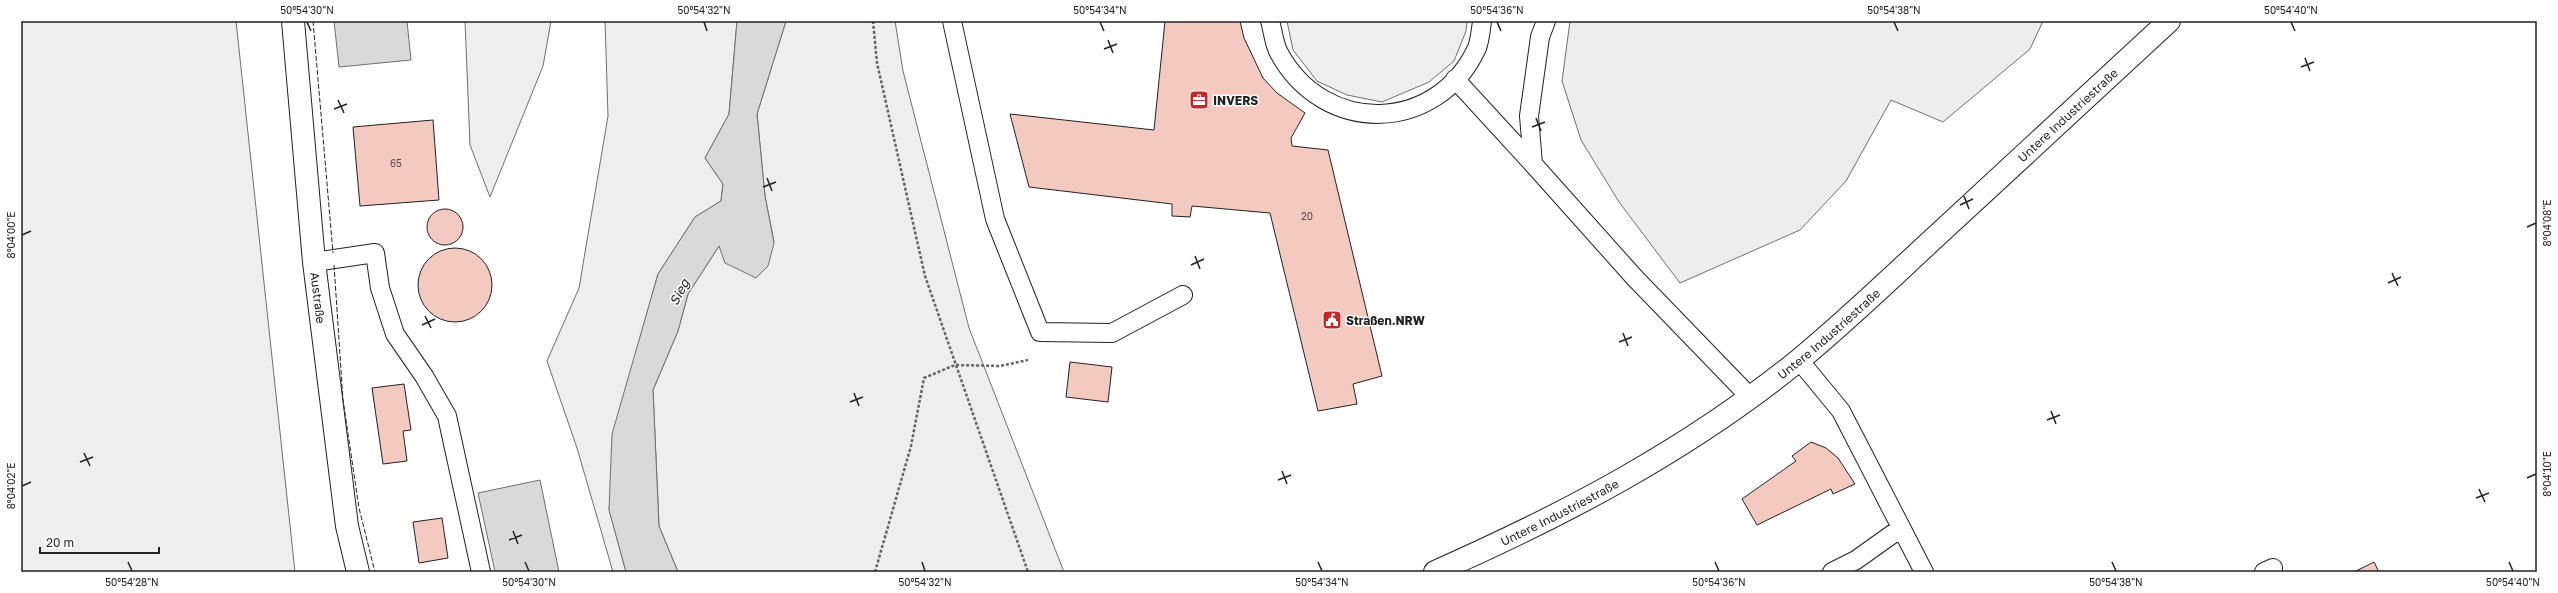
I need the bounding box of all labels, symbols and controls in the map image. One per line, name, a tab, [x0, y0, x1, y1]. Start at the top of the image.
text: 50°54'30"N	[280, 4, 334, 16]
text: 50°54'32"N	[677, 4, 731, 16]
text: 50°54'34"N	[1073, 4, 1127, 16]
text: 50°54'36"N	[1470, 4, 1524, 16]
text: 50°54'38"N	[1867, 4, 1921, 16]
text: 50°54'40"N	[2264, 4, 2318, 16]
street label: Untere Industriestraße	[2014, 65, 2121, 165]
office icon: INVERS	[1188, 89, 1210, 111]
place label: INVERS	[1213, 93, 1258, 108]
house number: 65	[390, 157, 402, 169]
text: 8°04'08"E	[2541, 200, 2553, 246]
house number: 20	[1301, 210, 1313, 222]
text: 8°04'00"E	[5, 212, 17, 258]
street label: Austraße	[308, 271, 329, 324]
water label: Sieg	[666, 275, 693, 308]
street label: Untere Industriestraße	[1774, 285, 1883, 382]
public building icon: Straßen.NRW	[1321, 309, 1343, 331]
place label: Straßen.NRW	[1346, 313, 1425, 328]
text: 8°04'10"E	[2541, 451, 2553, 497]
text: 8°04'02"E	[5, 463, 17, 509]
street label: Untere Industriestraße	[1498, 475, 1621, 549]
scale bar	[40, 529, 159, 555]
text: 20 m	[46, 535, 74, 550]
text: 50°54'28"N	[105, 576, 159, 588]
text: 50°54'30"N	[502, 576, 556, 588]
text: 50°54'32"N	[898, 576, 952, 588]
text: 50°54'34"N	[1295, 576, 1349, 588]
text: 50°54'36"N	[1692, 576, 1746, 588]
text: 50°54'38"N	[2089, 576, 2143, 588]
text: 50°54'40"N	[2486, 576, 2540, 588]

